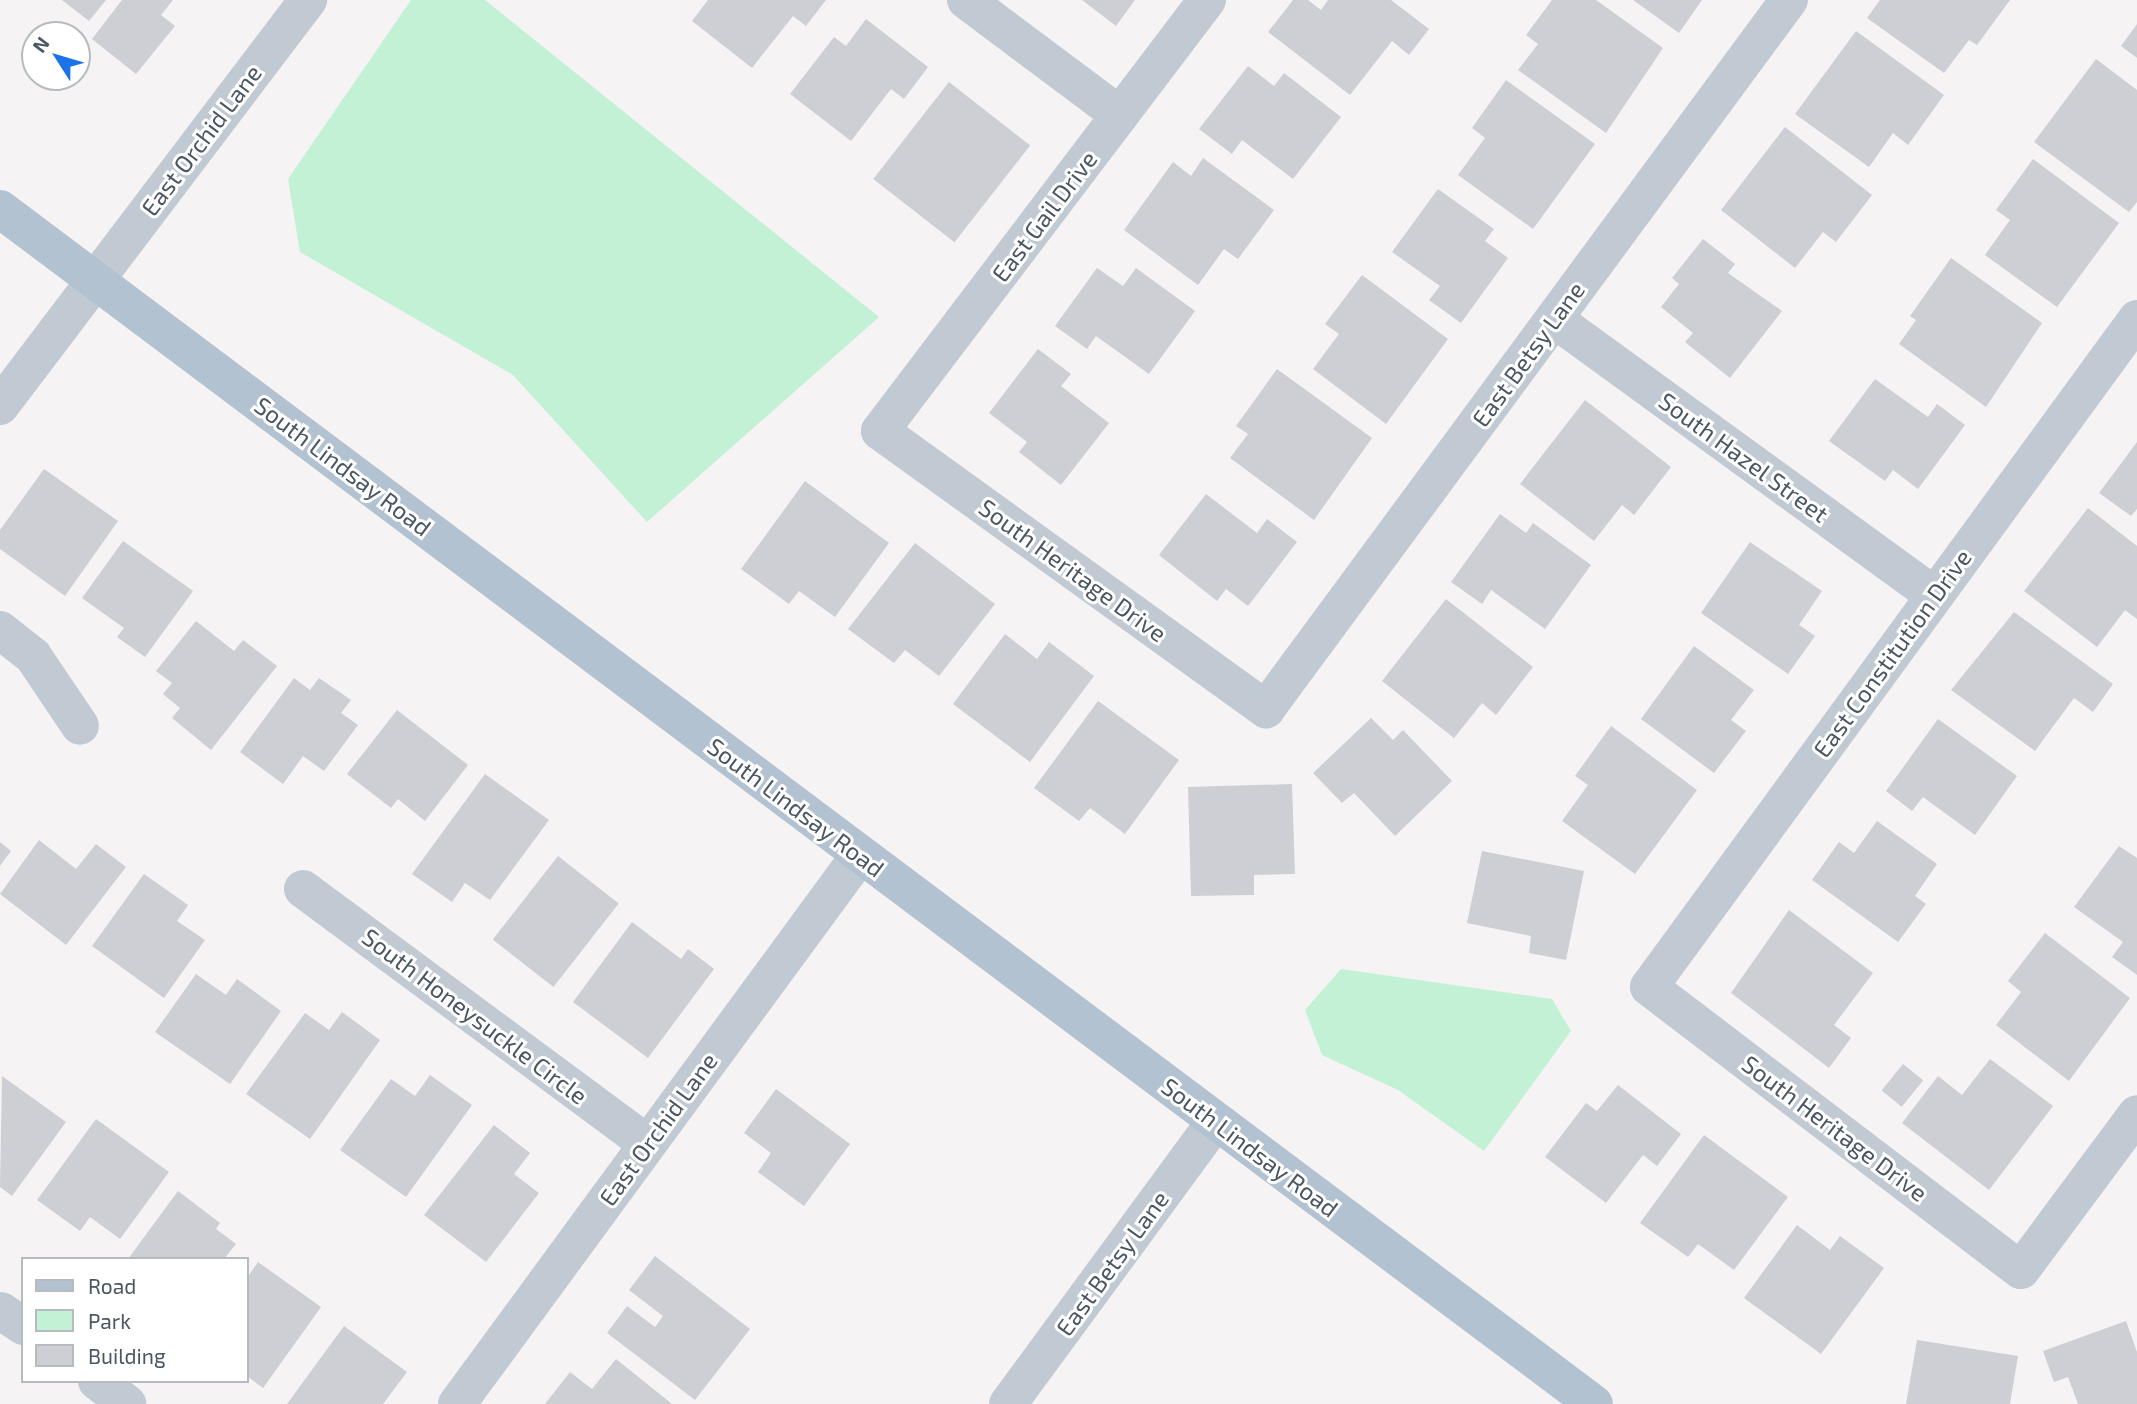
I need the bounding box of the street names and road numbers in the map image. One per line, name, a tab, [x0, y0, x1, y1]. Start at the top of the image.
street label: East Orchid Lane	[135, 59, 267, 221]
street label: East Gail Drive	[985, 145, 1103, 287]
street label: East Betsy Lane	[1466, 276, 1590, 432]
street label: South Hazel Street	[1654, 386, 1834, 528]
street label: South Lindsay Road	[249, 390, 437, 542]
street label: South Heritage Drive	[974, 492, 1172, 648]
street label: East Constitution Drive	[1807, 544, 1977, 762]
street label: South Lindsay Road	[702, 731, 890, 883]
street label: South Honeysuckle Circle	[357, 922, 593, 1110]
street label: East Orchid Lane	[593, 1047, 723, 1211]
street label: South Heritage Drive	[1737, 1049, 1933, 1207]
street label: South Lindsay Road	[1156, 1071, 1344, 1223]
street label: East Betsy Lane	[1050, 1185, 1174, 1341]

